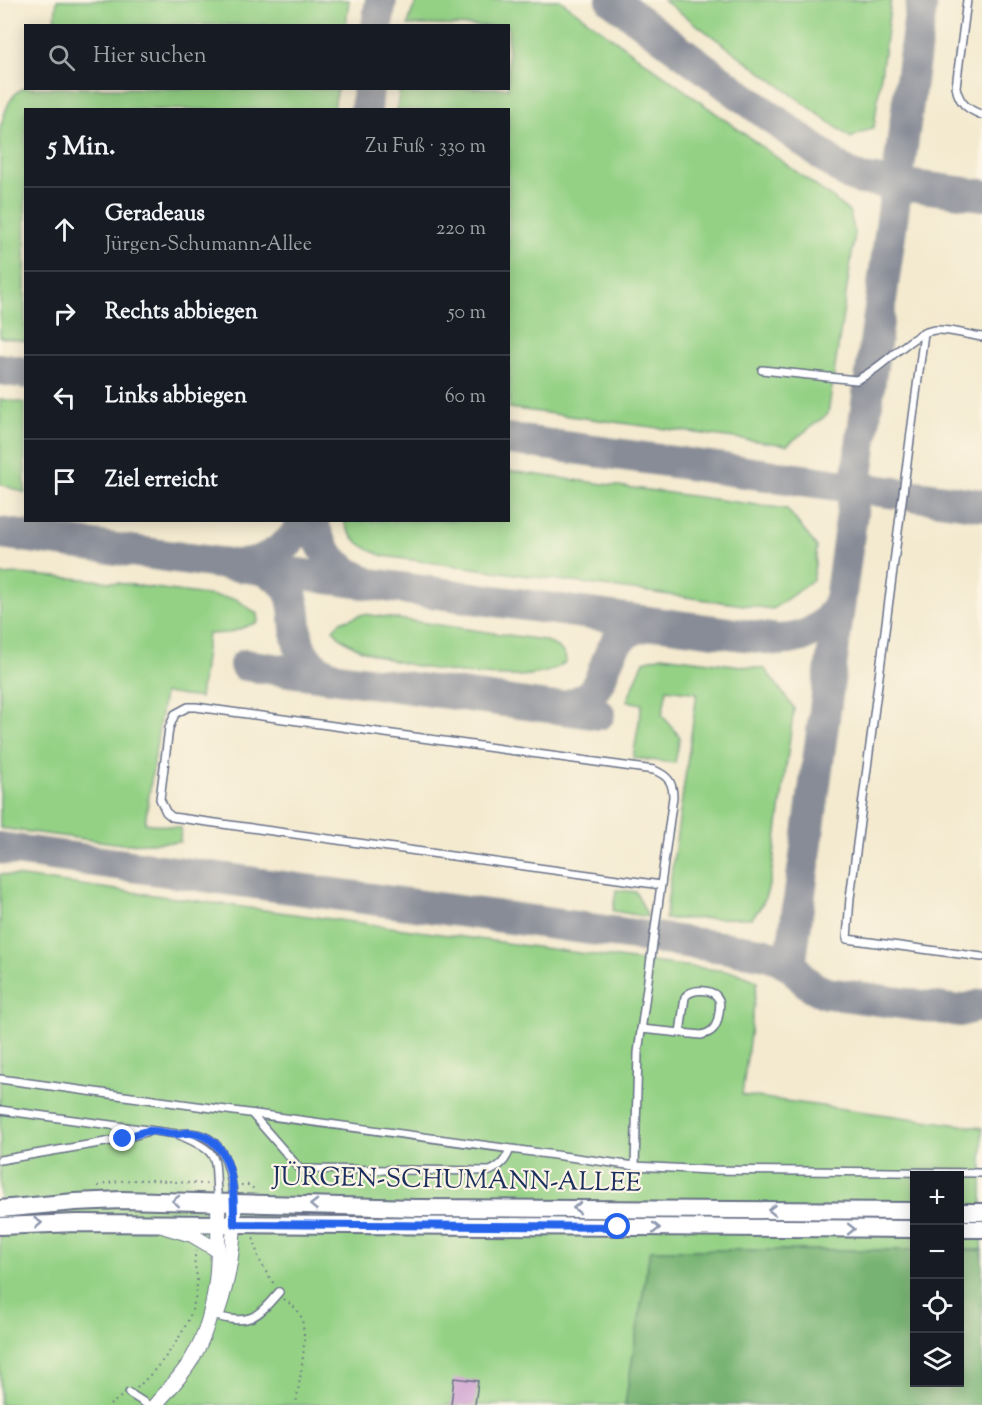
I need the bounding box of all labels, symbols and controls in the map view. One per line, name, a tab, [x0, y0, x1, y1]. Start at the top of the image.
search box	[24, 24, 510, 90]
icon: search	[45, 41, 78, 74]
text: Hier suchen	[93, 41, 207, 73]
text: 5 Min.	[48, 129, 116, 166]
text: Zu Fuß · 330 m	[365, 133, 486, 162]
text: Geradeaus	[105, 199, 205, 231]
icon: ahead	[48, 213, 81, 246]
text: 220 m	[436, 215, 486, 244]
text: Jürgen-Schumann-Allee	[105, 231, 312, 260]
icon: right	[48, 297, 81, 330]
text: Rechts abbiegen	[105, 297, 258, 329]
text: 50 m	[448, 299, 486, 328]
icon: left	[48, 381, 81, 414]
text: Links abbiegen	[105, 381, 247, 413]
text: 60 m	[445, 383, 486, 412]
icon: arrive	[48, 465, 81, 498]
text: Ziel erreicht	[105, 465, 218, 497]
route end	[109, 1125, 135, 1151]
street label: JÜRGEN-SCHUMANN-ALLEE	[270, 1159, 642, 1203]
map controls	[910, 1171, 964, 1387]
button: +	[910, 1171, 964, 1225]
one-way arrow	[171, 1195, 180, 1207]
one-way arrow	[310, 1199, 319, 1211]
one-way arrow	[573, 1202, 582, 1214]
one-way arrow	[768, 1204, 777, 1216]
route start	[604, 1213, 630, 1239]
one-way arrow	[34, 1217, 43, 1230]
one-way arrow	[651, 1222, 660, 1234]
one-way arrow	[846, 1223, 855, 1235]
button: −	[910, 1225, 964, 1279]
button: locate	[910, 1279, 964, 1333]
button: layers	[910, 1333, 964, 1387]

